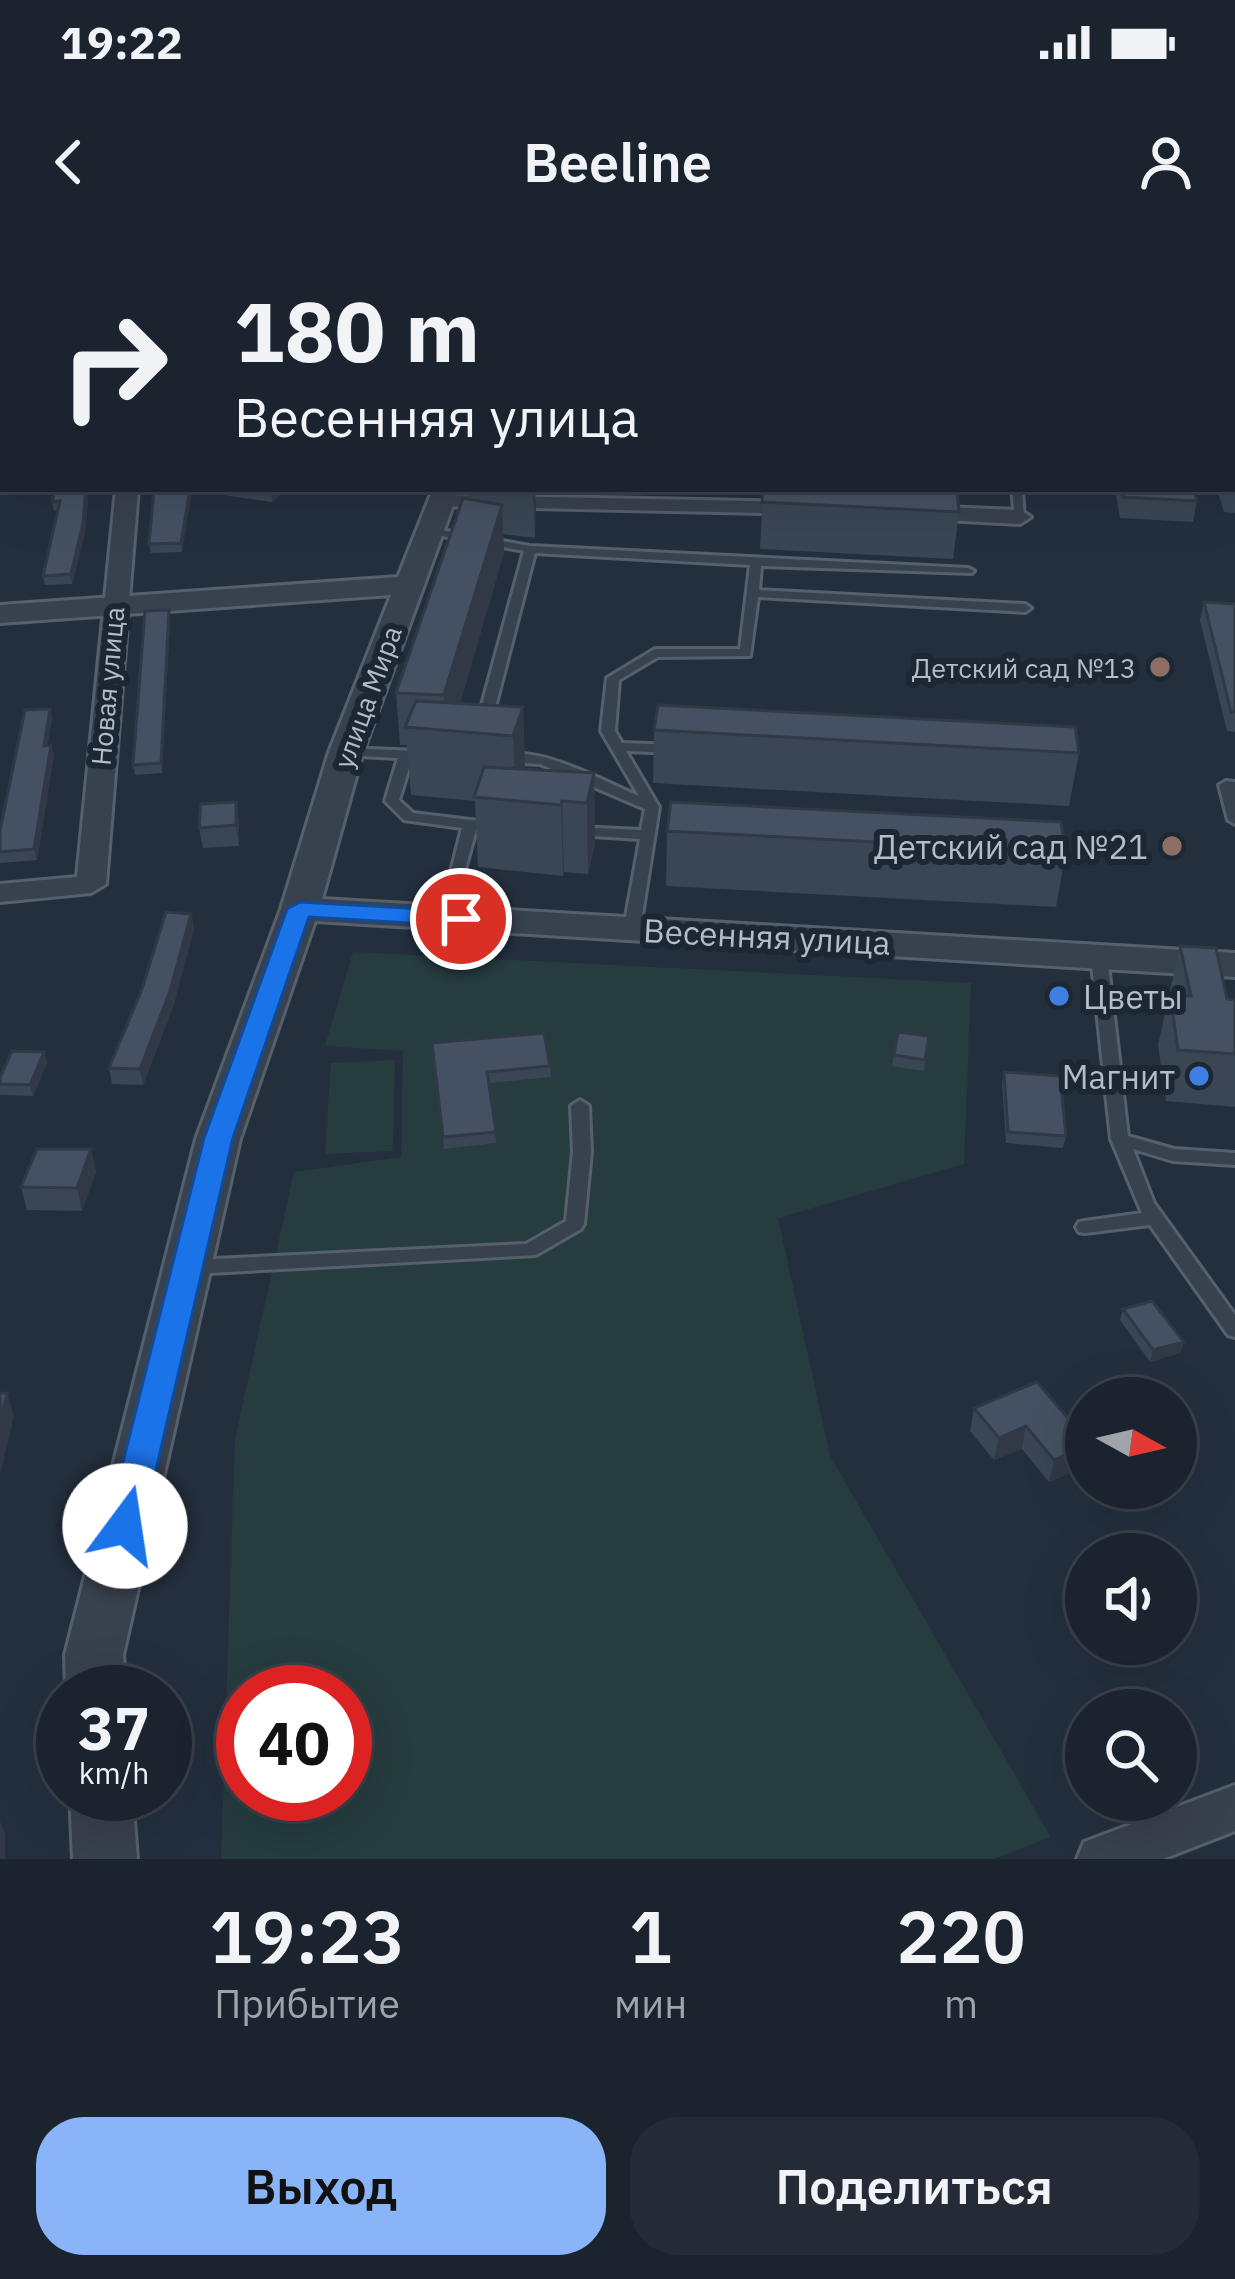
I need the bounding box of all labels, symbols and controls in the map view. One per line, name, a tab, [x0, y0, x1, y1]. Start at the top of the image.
text: 19:22	[60, 13, 183, 71]
text: Beeline	[523, 127, 712, 197]
icon: back	[36, 129, 102, 195]
icon: person	[1133, 129, 1199, 195]
text: 180 m	[234, 276, 480, 385]
icon: right	[36, 288, 192, 444]
text: Весенняя улица	[234, 382, 639, 452]
street label: Новая улица	[83, 605, 131, 767]
street label: улица Мира	[325, 621, 409, 773]
place label: Детский сад №13	[912, 650, 1136, 685]
marker: Детский сад №13	[1147, 654, 1173, 680]
place label: Детский сад №21	[874, 825, 1148, 868]
marker: Детский сад №21	[1159, 833, 1185, 859]
pin	[410, 868, 512, 970]
icon: arrive	[428, 886, 494, 952]
street label: Весенняя улица	[642, 908, 892, 964]
place label: Цветы	[1083, 975, 1183, 1018]
marker: Цветы	[1046, 983, 1072, 1009]
place label: Магнит	[1062, 1055, 1175, 1098]
marker: Магнит	[1186, 1063, 1212, 1089]
north arrow	[1065, 1377, 1197, 1509]
map controls	[1065, 1377, 1197, 1821]
position arrow	[62, 1463, 188, 1589]
button: sound	[1065, 1533, 1197, 1665]
speed limit sign: 40	[216, 1665, 372, 1821]
text: 37	[78, 1688, 150, 1767]
button: search	[1065, 1689, 1197, 1821]
text: km/h	[79, 1753, 149, 1792]
text: 19:23	[209, 1889, 405, 1983]
text: 1	[629, 1889, 672, 1983]
text: 220	[896, 1889, 1026, 1983]
text: Прибытие	[214, 1978, 400, 2029]
text: мин	[614, 1978, 687, 2029]
text: m	[944, 1978, 978, 2029]
button: Выход	[36, 2117, 606, 2255]
button: Поделиться	[630, 2117, 1199, 2255]

